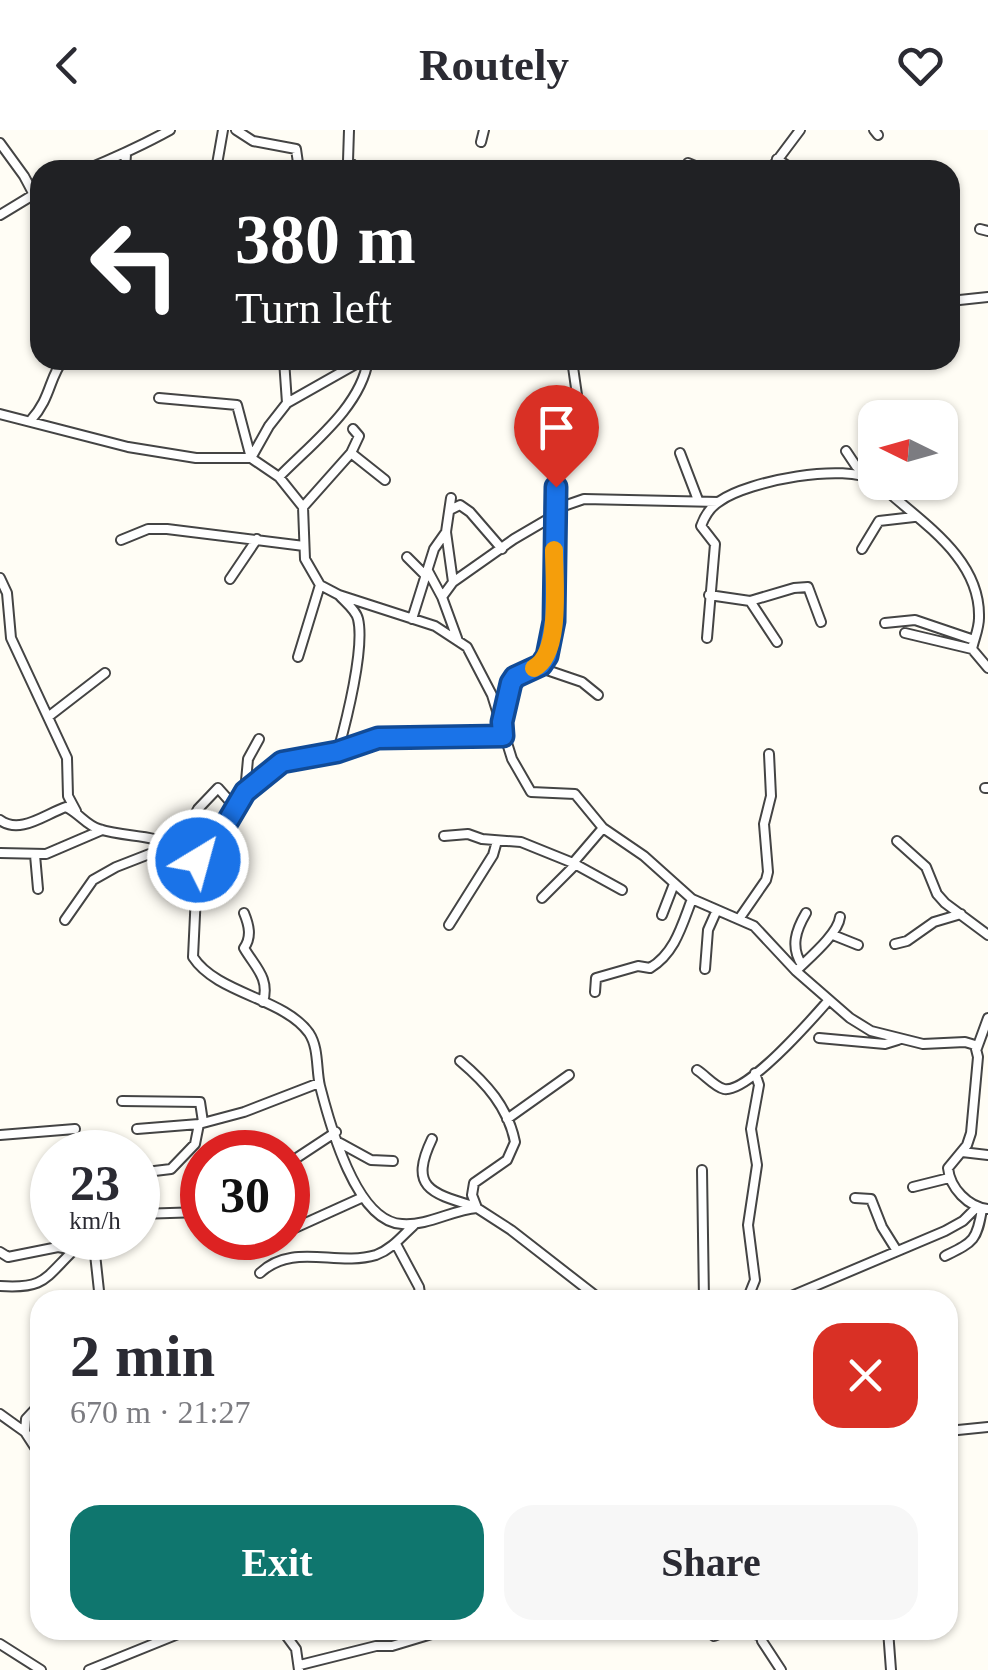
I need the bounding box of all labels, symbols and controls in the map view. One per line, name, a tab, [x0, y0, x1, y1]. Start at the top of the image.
icon: back	[40, 38, 95, 93]
icon: heart	[893, 38, 948, 93]
text: Routely	[419, 40, 569, 90]
icon: left	[70, 200, 200, 330]
text: 380 m	[235, 201, 416, 278]
text: Turn left	[235, 283, 392, 333]
pin	[514, 385, 599, 488]
icon: arrive	[529, 400, 584, 455]
north arrow	[858, 400, 958, 500]
map controls	[858, 400, 958, 500]
position arrow	[146, 808, 250, 912]
speed limit sign: 30	[180, 1130, 310, 1260]
text: 23	[70, 1155, 120, 1211]
text: km/h	[69, 1207, 121, 1234]
text: 2 min	[70, 1323, 215, 1389]
button: close	[813, 1323, 918, 1428]
text: 670 m · 21:27	[70, 1394, 250, 1430]
button: Exit	[70, 1505, 484, 1620]
button: Share	[504, 1505, 918, 1620]

